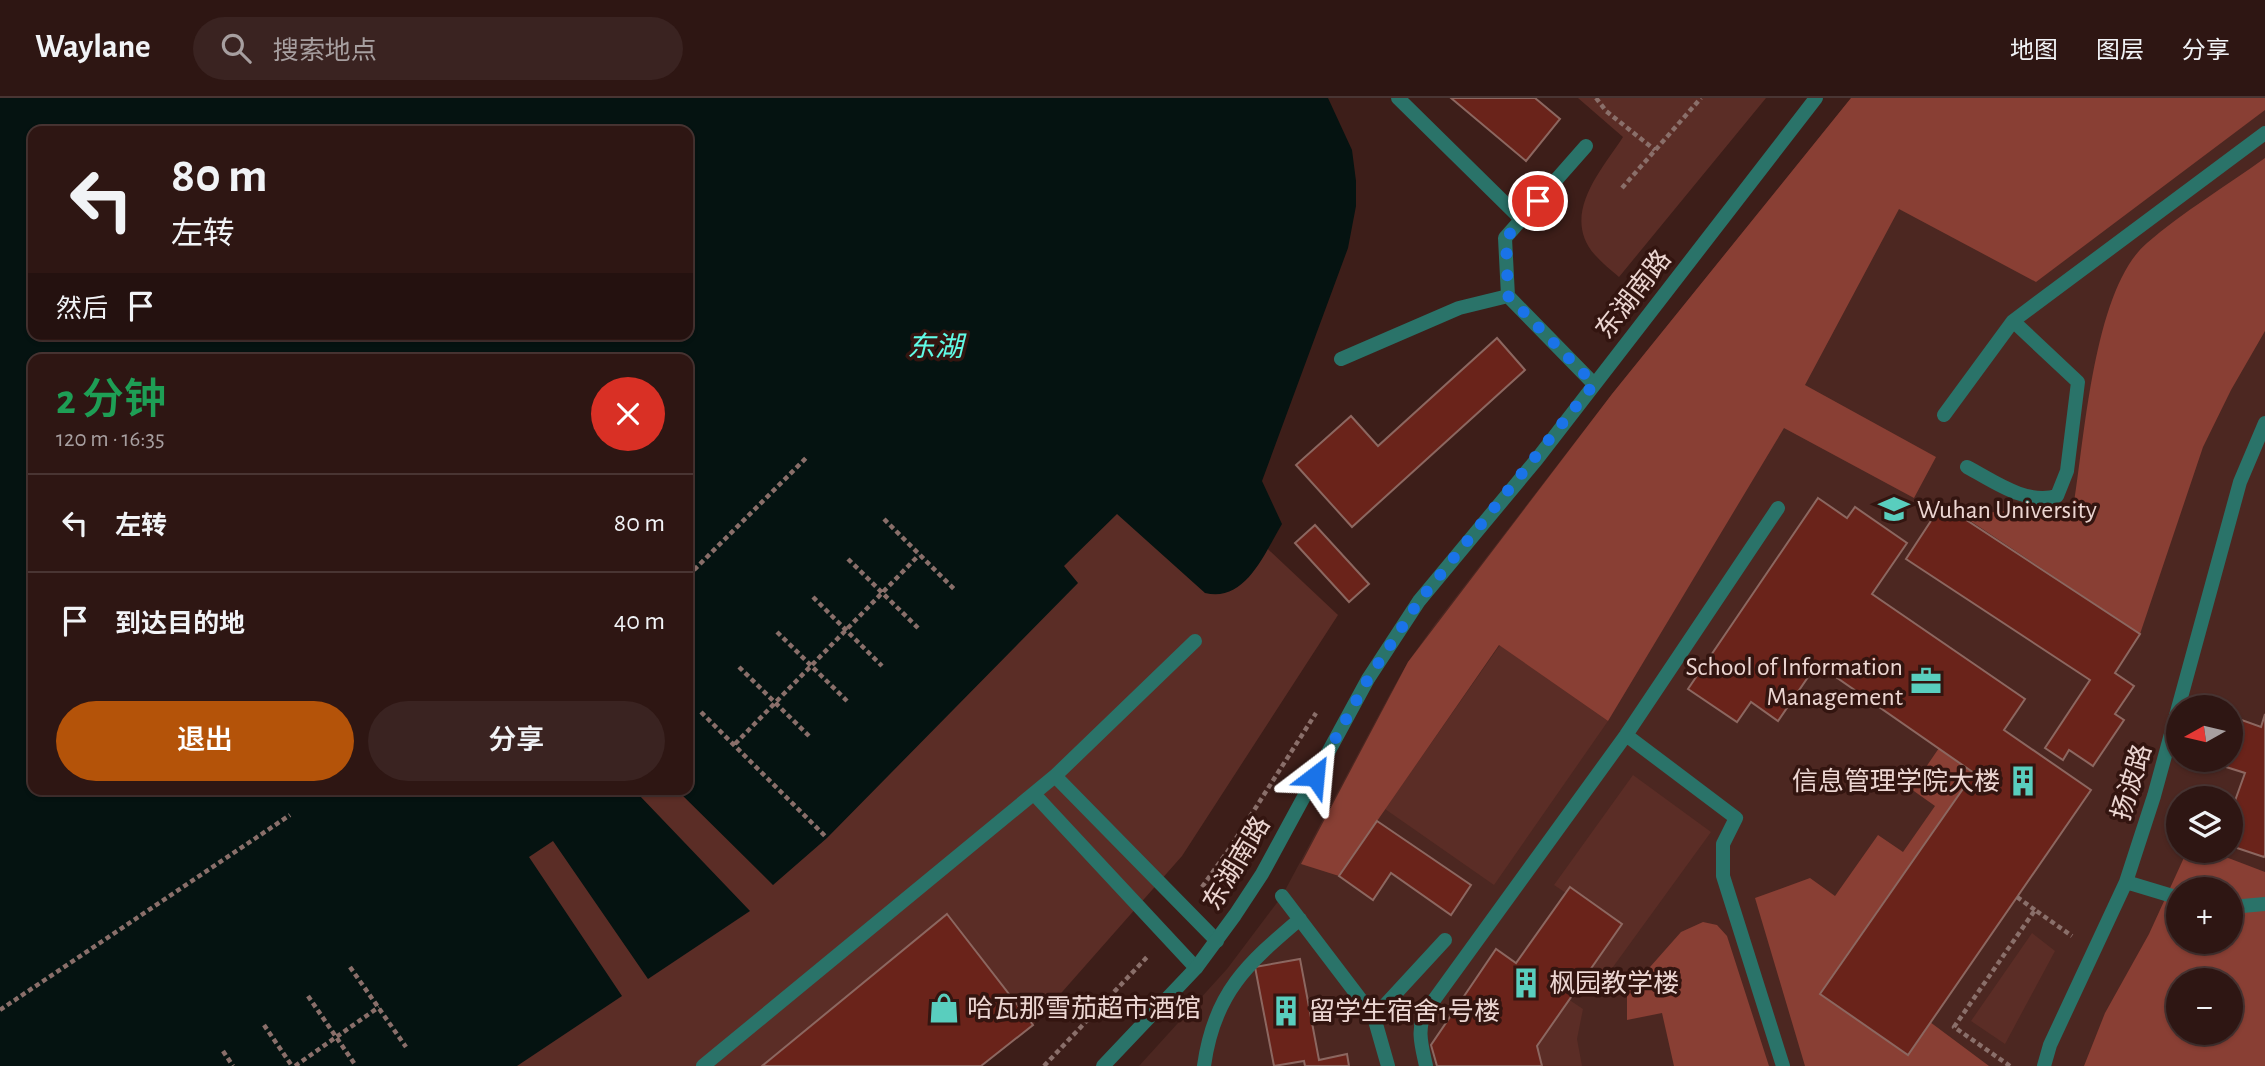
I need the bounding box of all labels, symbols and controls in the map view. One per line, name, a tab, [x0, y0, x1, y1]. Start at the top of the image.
search box	[193, 17, 683, 80]
icon: search	[217, 29, 255, 67]
text: Waylane	[35, 31, 151, 64]
text: 搜索地点	[273, 38, 377, 64]
text: 地图	[2010, 39, 2058, 63]
text: 图层	[2096, 39, 2144, 63]
text: 分享	[2182, 39, 2230, 63]
text: 80 m	[171, 152, 268, 201]
icon: left	[56, 154, 147, 245]
pin	[1508, 171, 1568, 231]
icon: arrive	[1519, 182, 1557, 220]
text: 左转	[171, 218, 235, 250]
street label: 东湖南路	[1591, 245, 1676, 344]
icon: arrive	[122, 287, 160, 325]
text: 然后	[56, 296, 108, 322]
water label: 东湖	[907, 332, 967, 362]
button: close	[591, 377, 665, 451]
text: 2 分钟	[56, 379, 166, 421]
text: 120 m · 16:35	[56, 428, 165, 451]
school or university icon: Wuhan University	[1877, 492, 1911, 526]
place label: Wuhan University	[1917, 497, 2097, 523]
icon: left	[56, 504, 94, 542]
text: 80 m	[614, 510, 665, 536]
text: 左转	[115, 513, 167, 539]
icon: arrive	[56, 602, 94, 640]
text: 40 m	[614, 608, 665, 634]
text: 到达目的地	[115, 611, 245, 637]
place label: School of Information Management	[1686, 654, 1903, 710]
office icon: School of Information Management	[1909, 664, 1943, 698]
north arrow	[2166, 695, 2244, 772]
map controls	[2166, 695, 2243, 1045]
button: 退出	[56, 701, 354, 781]
button: 分享	[368, 701, 665, 781]
position arrow	[1278, 739, 1352, 813]
street label: 扬波路	[2106, 741, 2156, 823]
building icon: 信息管理学院大楼	[2006, 764, 2040, 798]
place label: 信息管理学院大楼	[1792, 767, 2000, 795]
button: layers	[2166, 786, 2243, 863]
street label: 东湖南路	[1198, 812, 1275, 915]
button: +	[2166, 877, 2243, 954]
building icon: 枫园教学楼	[1509, 966, 1543, 1000]
button: −	[2166, 968, 2243, 1045]
place label: 枫园教学楼	[1549, 969, 1679, 997]
shop icon: 哈瓦那雪茄超市酒馆	[927, 991, 961, 1025]
place label: 哈瓦那雪茄超市酒馆	[967, 994, 1201, 1022]
building icon: 留学生宿舍1号楼	[1269, 994, 1303, 1028]
place label: 留学生宿舍1号楼	[1309, 997, 1500, 1025]

